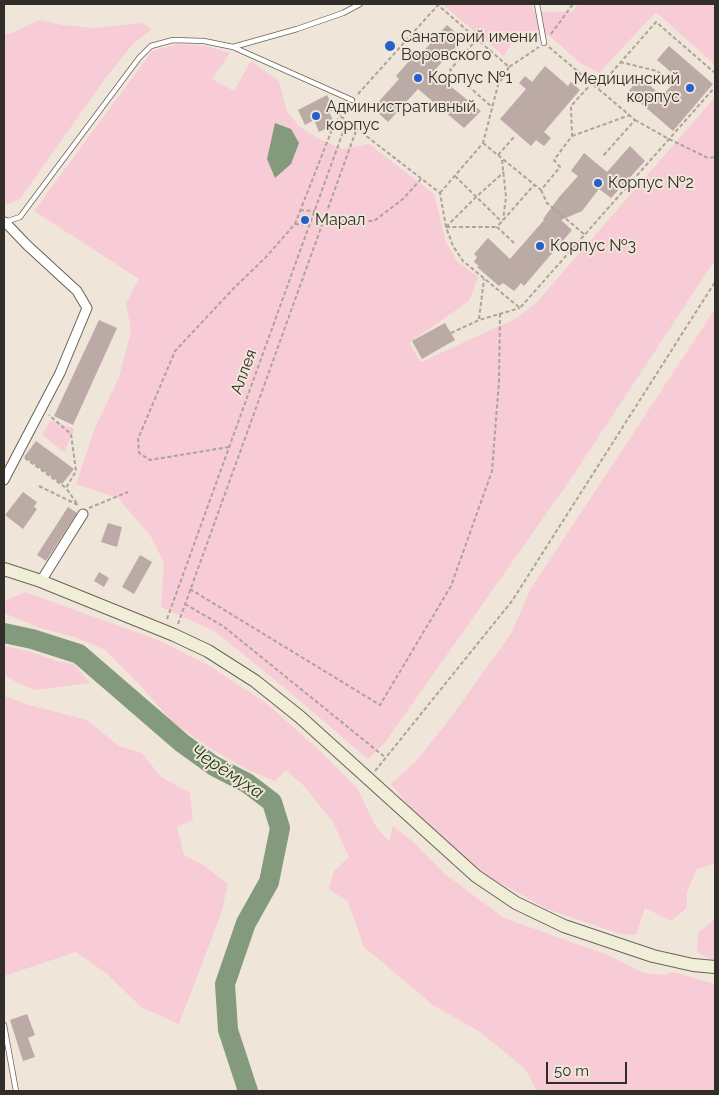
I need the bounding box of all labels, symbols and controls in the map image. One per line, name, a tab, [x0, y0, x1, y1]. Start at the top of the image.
place label: Санаторий имени Воровского	[401, 27, 538, 65]
marker: Санаторий имени Воровского	[383, 39, 397, 53]
place label: Корпус №1	[428, 68, 512, 88]
place label: Медицинский корпус	[574, 69, 680, 107]
marker: Корпус №1	[412, 72, 424, 84]
marker: Медицинский корпус	[684, 82, 696, 94]
place label: Административный корпус	[326, 97, 476, 135]
marker: Административный корпус	[310, 110, 322, 122]
place label: Корпус №2	[608, 173, 694, 193]
marker: Корпус №2	[592, 177, 604, 189]
place label: Марал	[315, 210, 365, 230]
marker: Марал	[299, 214, 311, 226]
place label: Корпус №3	[550, 236, 636, 256]
marker: Корпус №3	[534, 240, 546, 252]
street label: Аллея	[227, 347, 261, 397]
water label: Черёмуха	[186, 740, 268, 804]
scale bar	[549, 1052, 630, 1084]
text: 50 m	[554, 1062, 589, 1080]

